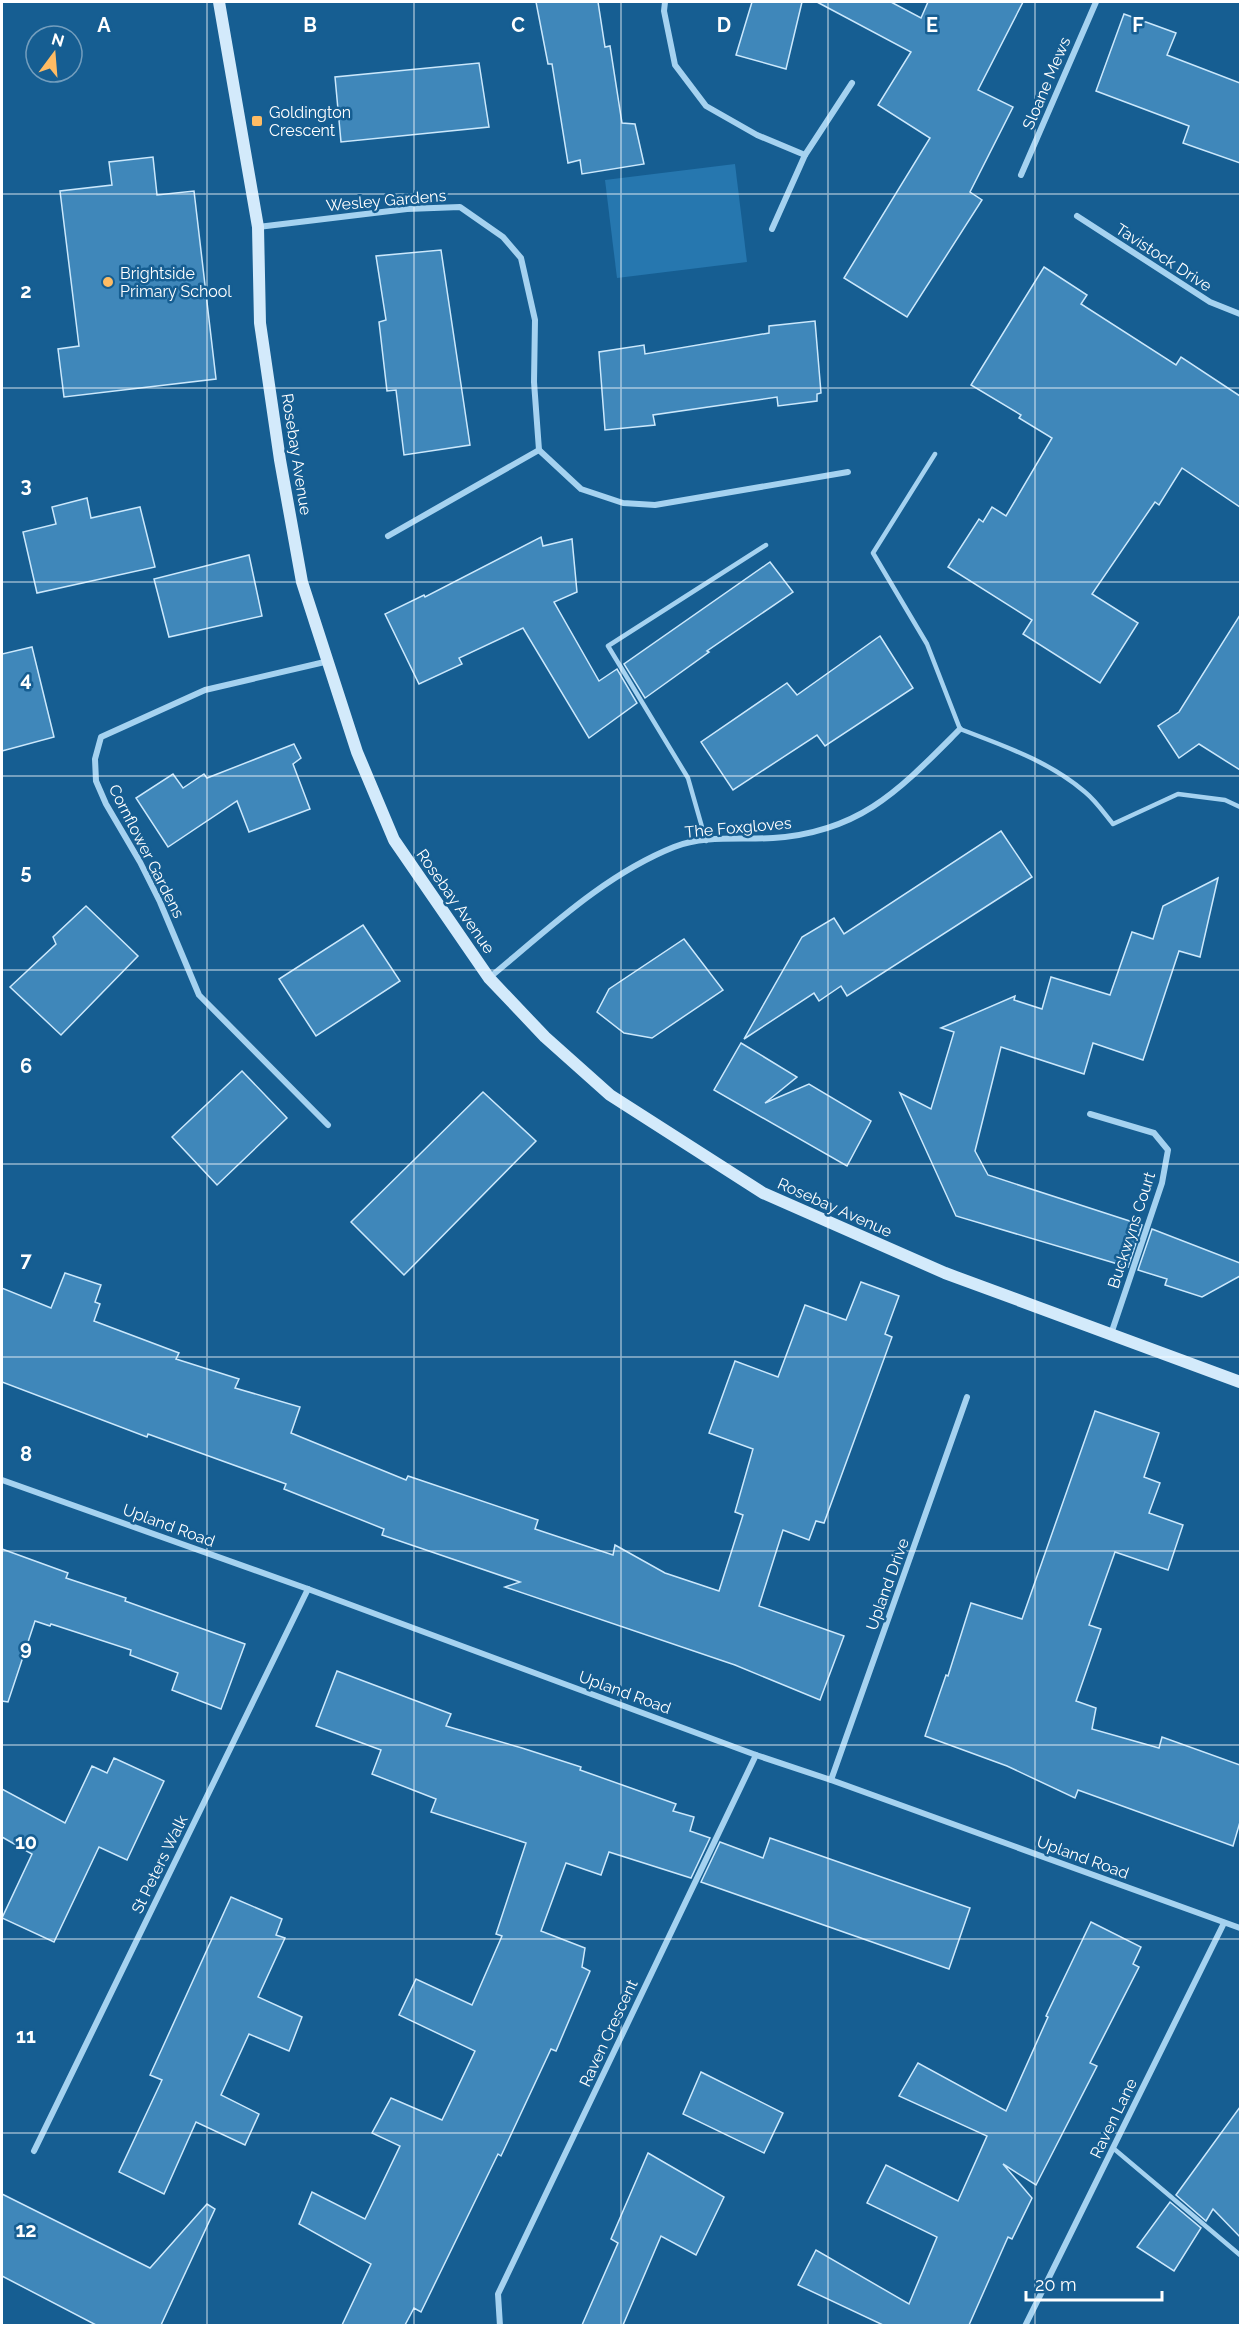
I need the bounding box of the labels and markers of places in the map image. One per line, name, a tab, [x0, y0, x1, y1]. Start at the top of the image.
place label: Goldington Crescent	[269, 103, 351, 140]
marker: Goldington Crescent	[250, 114, 264, 128]
place label: Brightside Primary School	[120, 264, 232, 301]
marker: Brightside Primary School	[101, 275, 115, 289]

